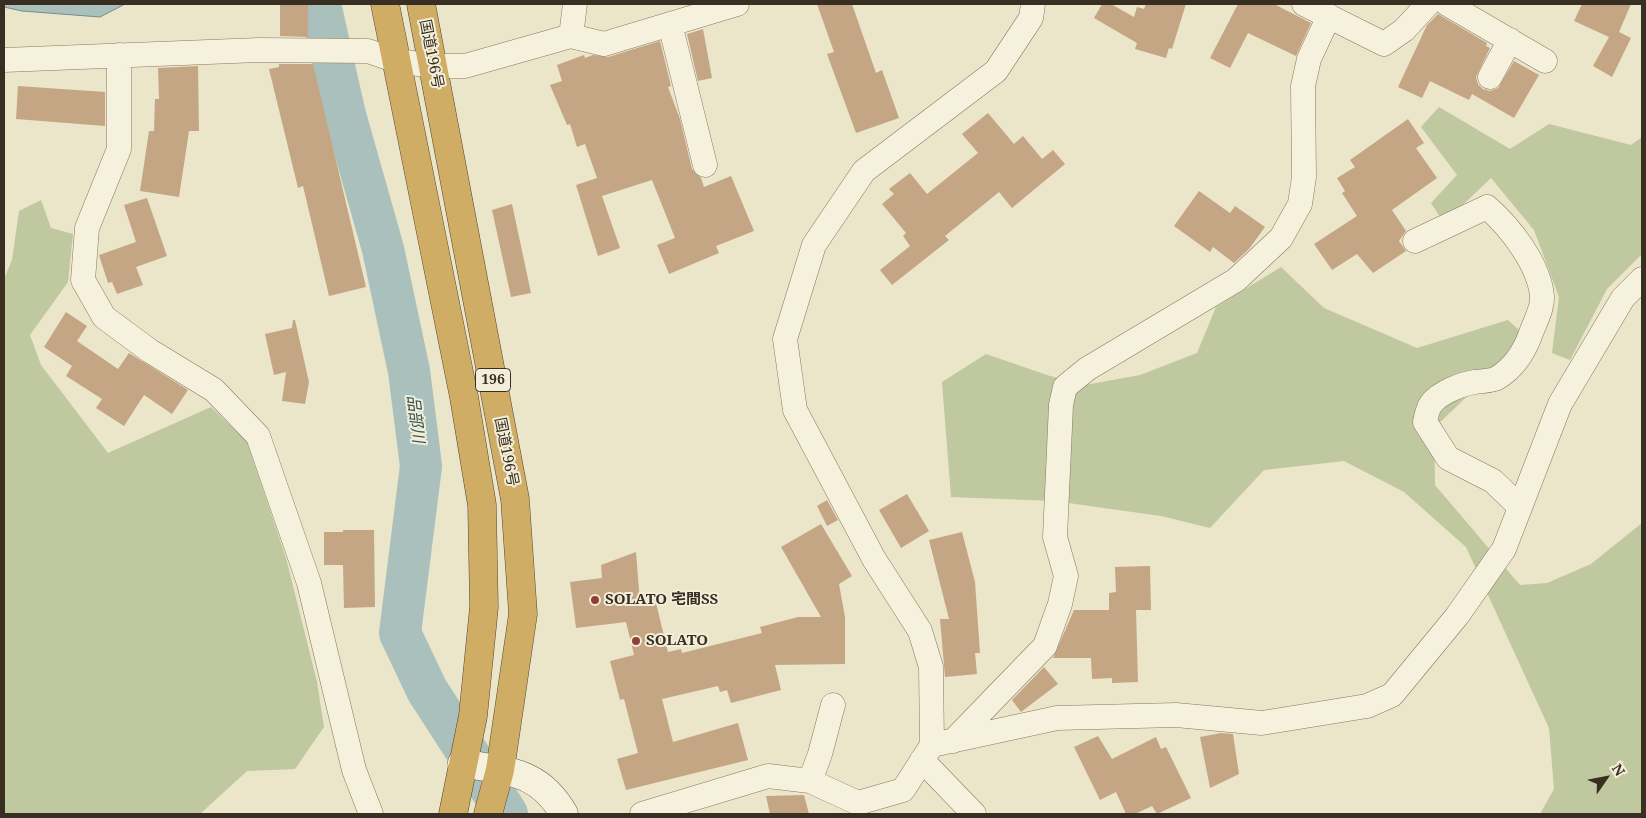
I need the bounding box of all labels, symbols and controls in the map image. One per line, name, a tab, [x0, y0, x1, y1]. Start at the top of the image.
street label: 国道196号	[415, 18, 447, 90]
road number: 196	[476, 368, 510, 392]
water label: 品部川	[403, 394, 427, 444]
street label: 国道196号	[490, 416, 522, 488]
place label: SOLATO 宅間SS	[605, 591, 718, 609]
marker: SOLATO 宅間SS	[589, 594, 601, 606]
place label: SOLATO	[646, 632, 708, 650]
marker: SOLATO	[630, 635, 642, 647]
north arrow	[1581, 753, 1631, 803]
text: N	[1608, 760, 1630, 779]

